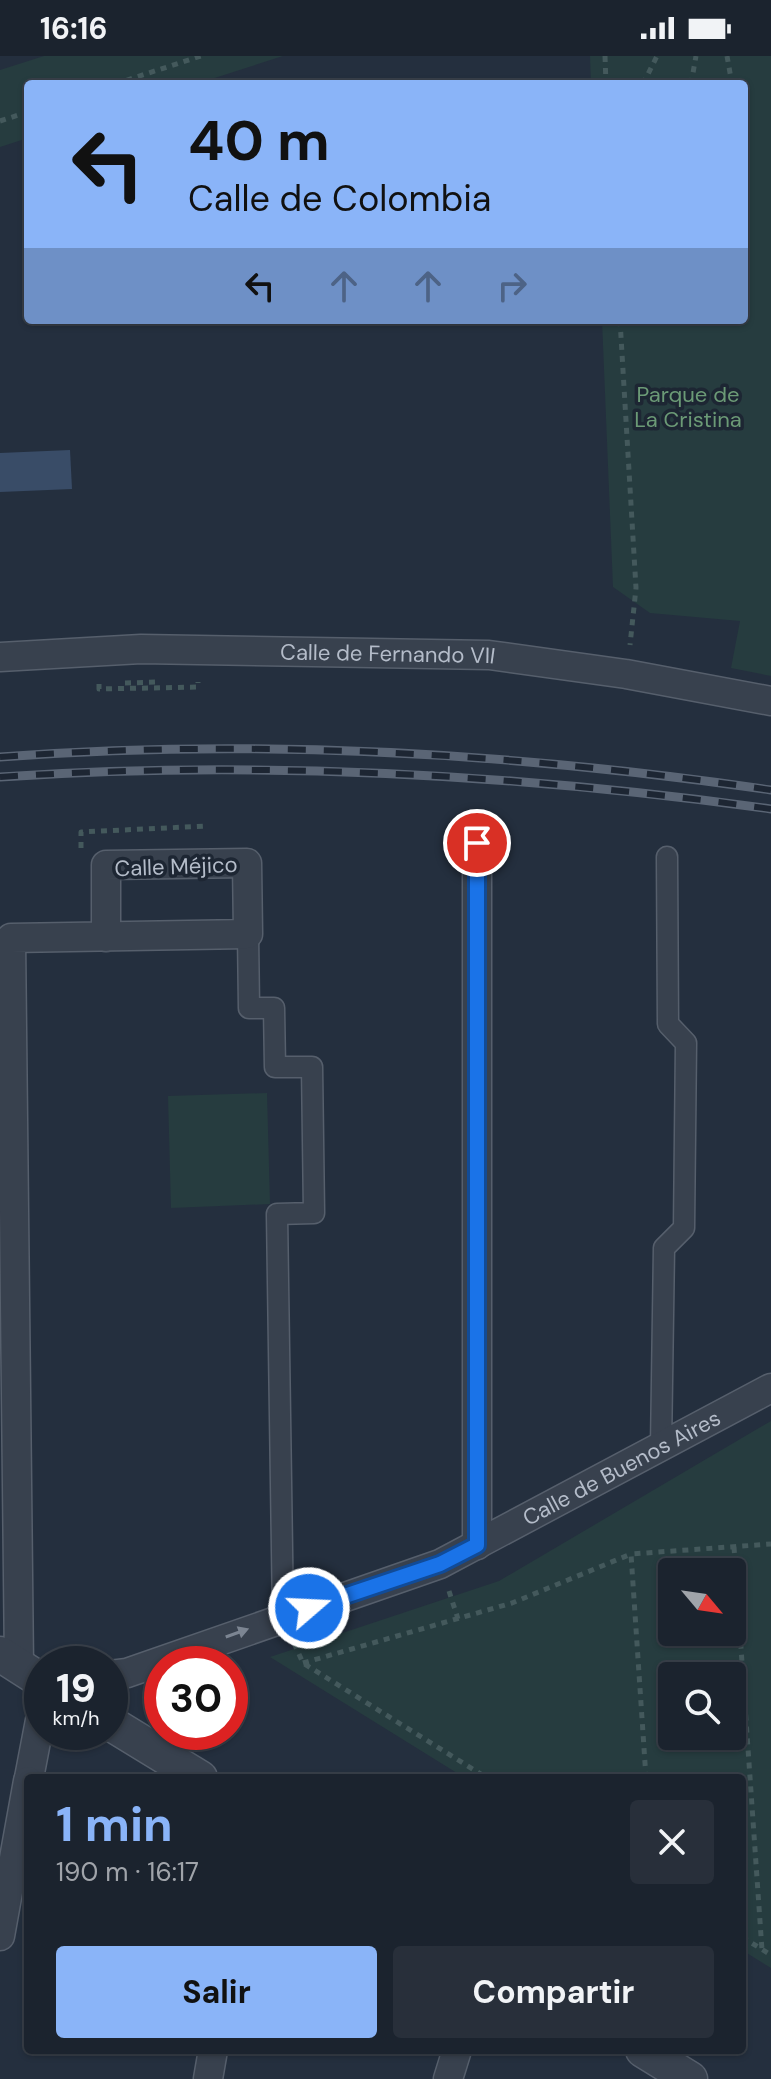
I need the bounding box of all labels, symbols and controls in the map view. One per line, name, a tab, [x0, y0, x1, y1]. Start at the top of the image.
text: 16:16	[40, 9, 108, 48]
text: 40 m	[188, 104, 330, 177]
icon: left	[56, 112, 160, 216]
text: Calle de Colombia	[188, 175, 491, 222]
icon: left	[238, 264, 282, 308]
icon: ahead	[322, 264, 366, 308]
icon: ahead	[406, 264, 450, 308]
icon: right	[490, 264, 534, 308]
park label: Parque de La Cristina	[634, 380, 742, 434]
street label: Calle de Fernando VII	[280, 637, 497, 671]
pin	[443, 809, 511, 877]
icon: arrive	[455, 821, 499, 865]
street label: Calle Méjico	[114, 850, 238, 883]
street label: Calle de Buenos Aires	[518, 1403, 726, 1532]
north arrow	[658, 1558, 746, 1646]
map controls	[658, 1558, 746, 1750]
position arrow	[267, 1566, 351, 1650]
one-way arrow	[225, 1626, 249, 1639]
speed limit sign: 30	[144, 1646, 248, 1750]
text: 19	[56, 1662, 96, 1714]
button: search	[658, 1662, 746, 1750]
text: km/h	[52, 1705, 100, 1731]
text: 1 min	[56, 1793, 173, 1856]
button: close	[630, 1800, 714, 1884]
text: 190 m · 16:17	[56, 1855, 199, 1889]
button: Salir	[56, 1946, 377, 2038]
button: Compartir	[393, 1946, 714, 2038]

